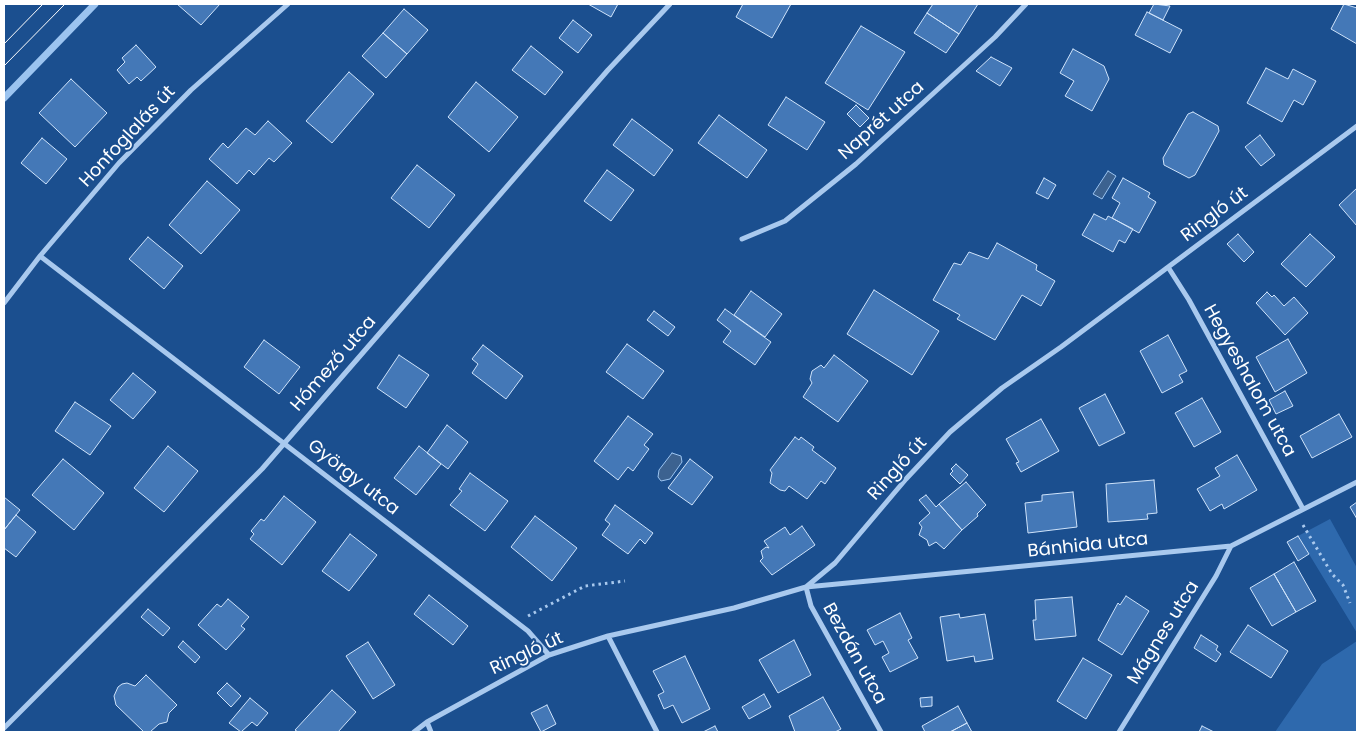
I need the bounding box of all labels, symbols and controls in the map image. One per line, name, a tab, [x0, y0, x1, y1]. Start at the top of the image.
street label: Naprét utca	[835, 77, 929, 165]
street label: Honfoglalás út	[76, 82, 180, 192]
street label: Ringló út	[1177, 183, 1253, 247]
street label: Hegyeshalom utca	[1198, 301, 1300, 461]
street label: Hómező utca	[287, 312, 381, 416]
street label: Ringló út	[864, 433, 932, 505]
street label: György utca	[303, 435, 403, 521]
street label: Bánhida utca	[1027, 529, 1149, 563]
street label: Mágnes utca	[1124, 577, 1204, 689]
street label: Bezdán utca	[817, 600, 891, 708]
street label: Ringló út	[487, 628, 567, 680]

